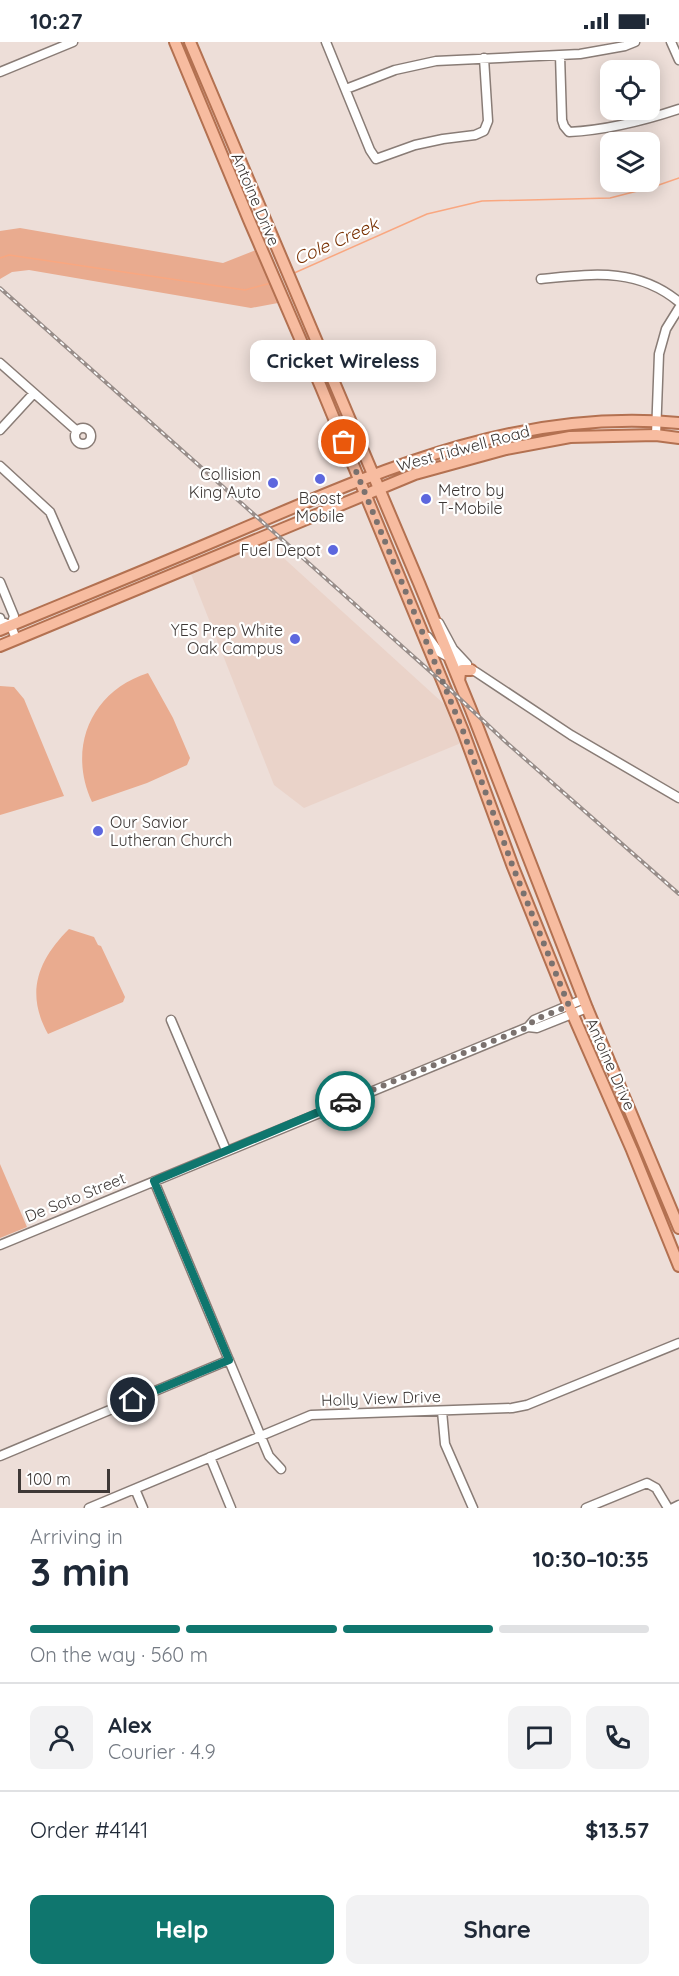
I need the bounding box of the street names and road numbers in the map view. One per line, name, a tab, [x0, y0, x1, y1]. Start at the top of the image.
street label: Antoine Drive	[227, 149, 285, 249]
street label: West Tidwell Road	[394, 421, 532, 475]
street label: Antoine Drive	[582, 1015, 640, 1113]
street label: De Soto Street	[22, 1168, 128, 1226]
street label: Holly View Drive	[321, 1386, 441, 1410]

